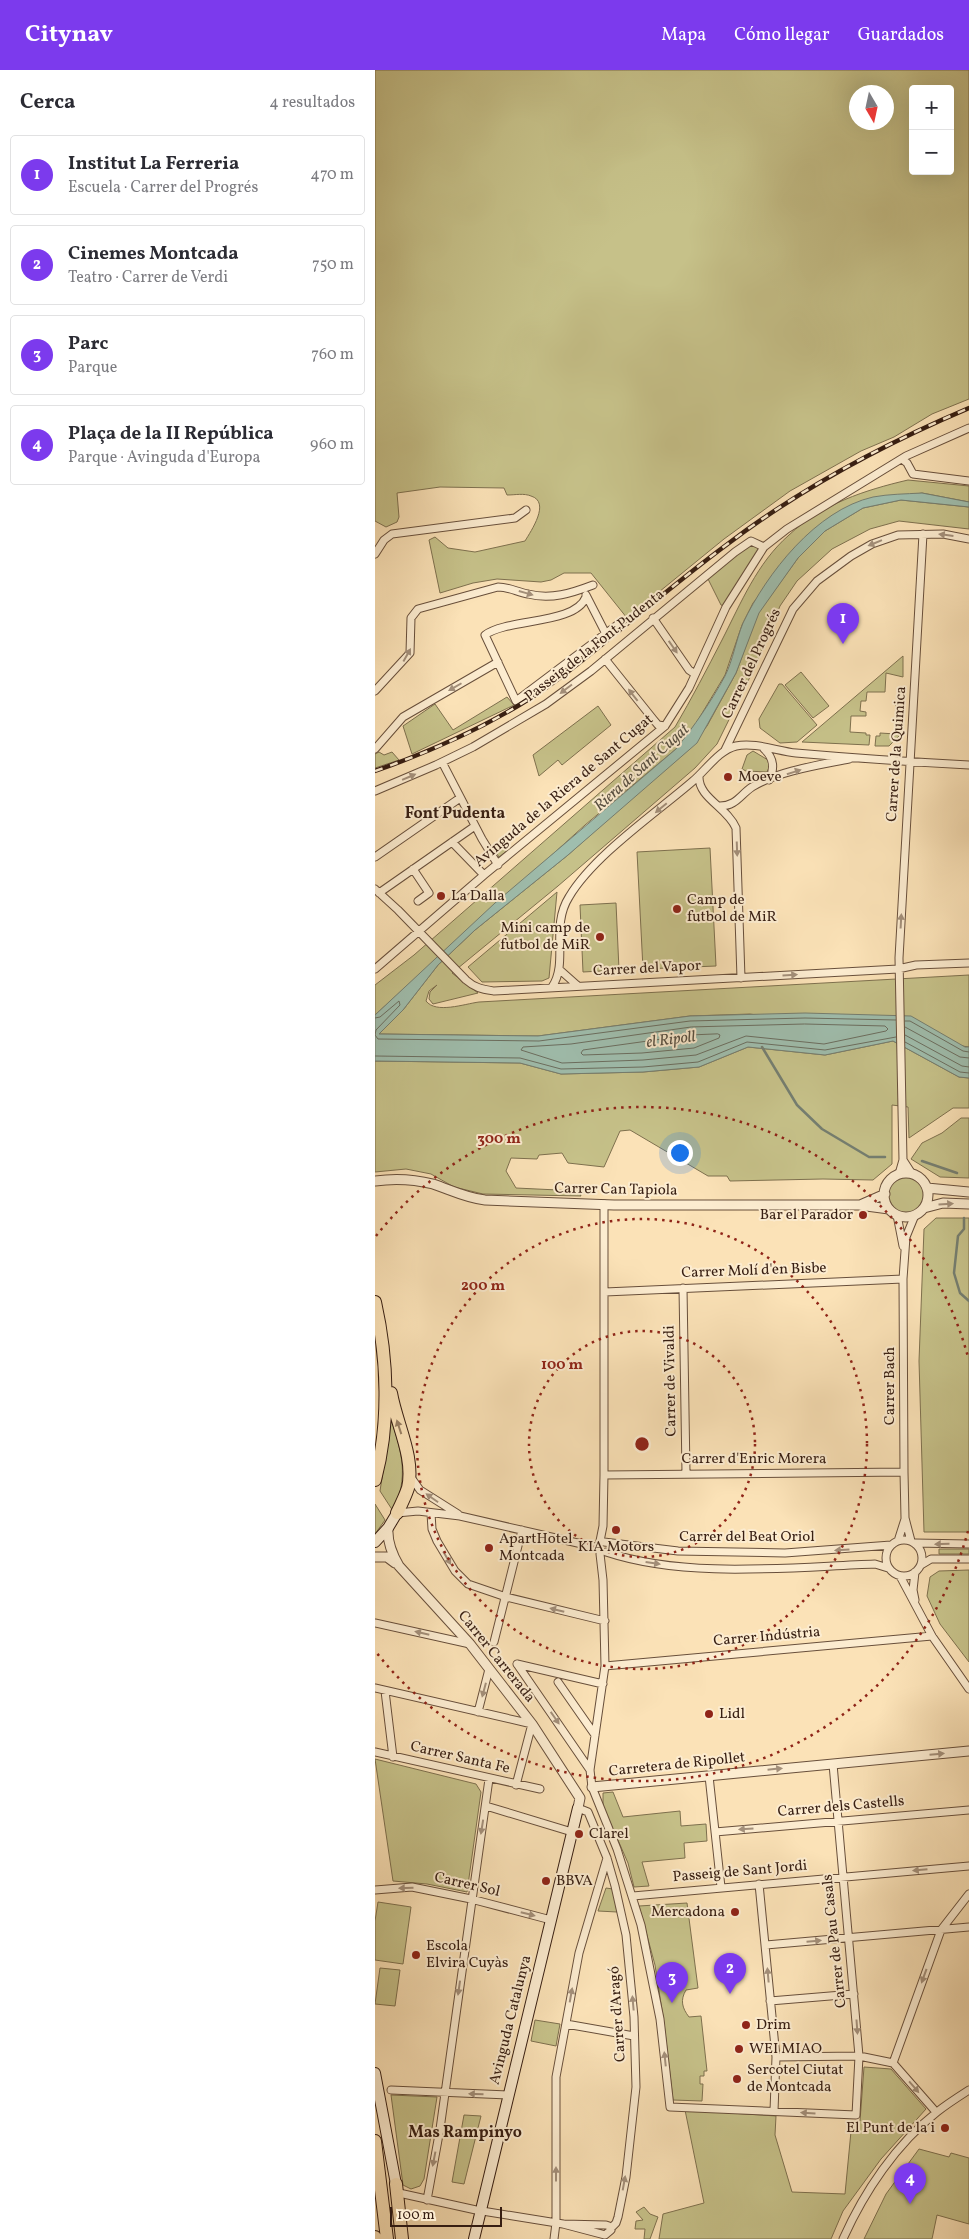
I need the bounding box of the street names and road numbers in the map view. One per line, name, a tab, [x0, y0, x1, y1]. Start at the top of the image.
street label: Passeig de la Font Pudenta	[521, 585, 669, 707]
street label: Carrer del Progrés	[717, 605, 787, 723]
street label: Carrer de la Quimica	[882, 686, 912, 822]
street label: Avinguda de la Riera de Sant Cugat	[470, 710, 658, 872]
street label: Carrer del Vapor	[592, 956, 702, 982]
street label: Carrer Can Tapiola	[554, 1178, 678, 1202]
street label: Carrer Molí d'en Bisbe	[681, 1258, 827, 1284]
street label: Carrer de Vivaldi	[660, 1325, 682, 1437]
street label: Carrer Bach	[880, 1347, 901, 1425]
street label: Carrer d'Enric Morera	[682, 1449, 826, 1470]
street label: Carrer del Beat Oriol	[679, 1527, 815, 1548]
street label: Carrer Carrerada	[452, 1607, 540, 1707]
street label: Carrer Indústria	[713, 1622, 821, 1652]
street label: Carrer Santa Fe	[408, 1736, 512, 1780]
street label: Carretera de Ripollet	[608, 1747, 746, 1783]
street label: Carrer dels Castells	[777, 1791, 905, 1823]
street label: Passeig de Sant Jordi	[672, 1856, 808, 1888]
street label: Carrer Sol	[432, 1867, 502, 1903]
street label: Carrer de Pau Casals	[818, 1873, 852, 2009]
street label: Avinguda Catalunya	[485, 1953, 537, 2087]
street label: Carrer d'Aragó	[604, 1965, 632, 2063]

